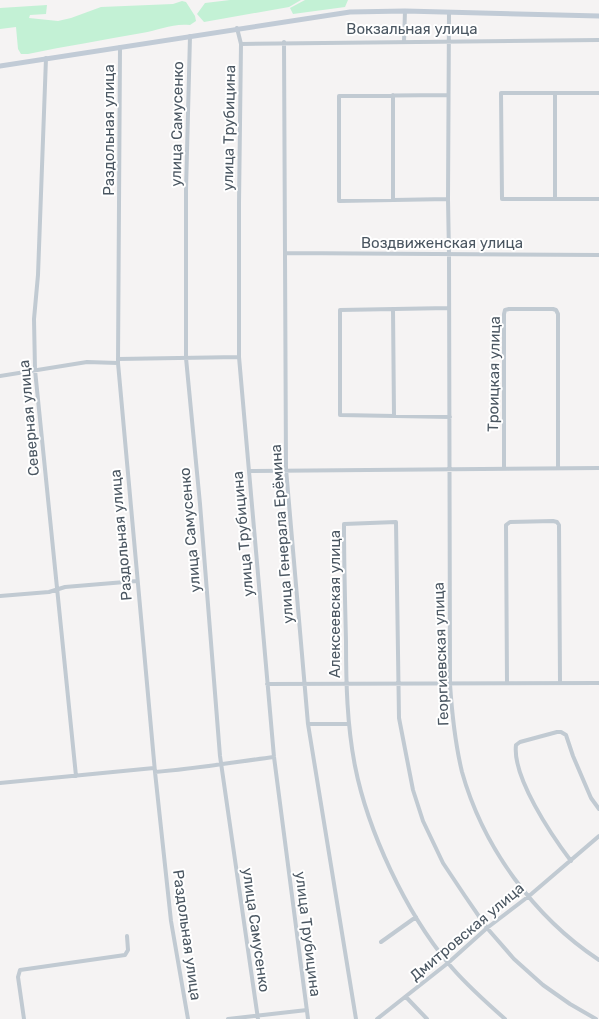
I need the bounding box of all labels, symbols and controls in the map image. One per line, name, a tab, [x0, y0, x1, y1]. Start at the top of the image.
street label: Вокзальная улица	[346, 20, 478, 38]
street label: улица Самусенко	[167, 61, 187, 187]
street label: Раздольная улица	[100, 64, 118, 196]
street label: улица Трубицина	[219, 65, 239, 191]
street label: Воздвиженская улица	[361, 234, 523, 252]
street label: Троицкая улица	[484, 316, 504, 432]
street label: Северная улица	[15, 359, 43, 477]
street label: улица Генерала Ерёмина	[267, 444, 297, 624]
street label: улица Самусенко	[176, 467, 204, 593]
street label: Раздольная улица	[106, 469, 136, 601]
street label: улица Трубицина	[229, 470, 257, 598]
street label: Алексеевская улица	[326, 530, 344, 678]
street label: Георгиевская улица	[429, 582, 453, 726]
street label: улица Самусенко	[238, 867, 274, 993]
street label: Раздольная улица	[169, 869, 205, 1001]
street label: улица Трубицина	[291, 870, 325, 998]
street label: Дмитровская улица	[406, 879, 528, 985]

